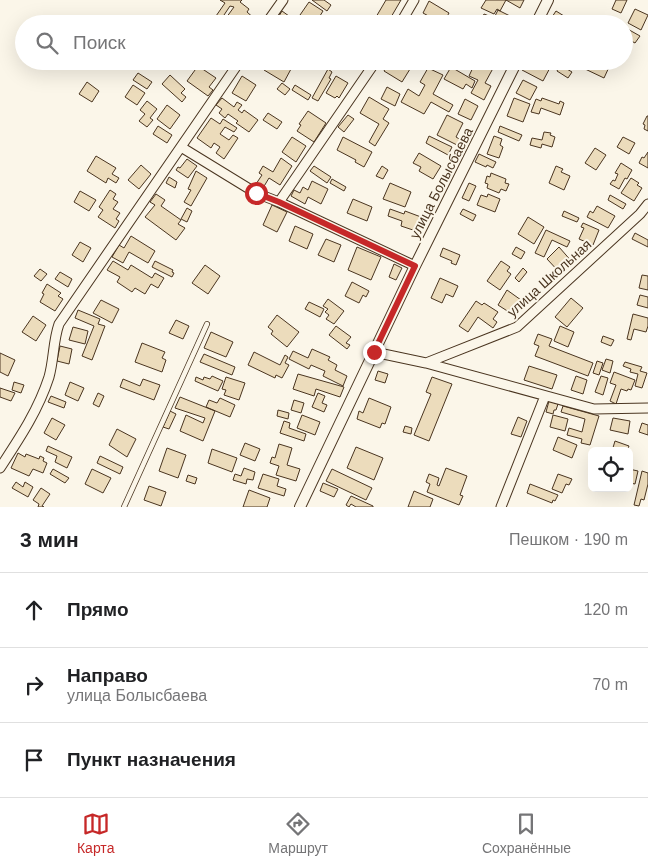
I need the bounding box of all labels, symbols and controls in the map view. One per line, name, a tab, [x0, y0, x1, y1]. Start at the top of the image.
search box	[15, 15, 633, 70]
icon: search	[33, 29, 61, 57]
text: Поиск	[73, 32, 126, 53]
street label: улица Болысбаева	[406, 125, 476, 241]
route start	[245, 182, 268, 205]
street label: улица Школьная	[504, 236, 594, 320]
route end	[363, 341, 386, 364]
map controls	[588, 447, 633, 492]
button: locate	[588, 447, 633, 492]
text: 3 мин	[20, 528, 79, 551]
text: Пешком · 190 m	[509, 531, 628, 548]
icon: ahead	[20, 596, 48, 624]
text: Прямо	[67, 599, 129, 620]
text: 120 m	[584, 601, 628, 618]
text: Направо	[67, 665, 148, 686]
icon: right	[20, 671, 48, 699]
text: 70 m	[592, 676, 628, 693]
text: улица Болысбаева	[67, 687, 207, 704]
icon: arrive	[20, 746, 48, 774]
text: Пункт назначения	[67, 749, 236, 770]
tab: Карта	[77, 810, 114, 856]
tab: Маршрут	[268, 810, 328, 856]
tab: Сохранённые	[482, 810, 571, 856]

